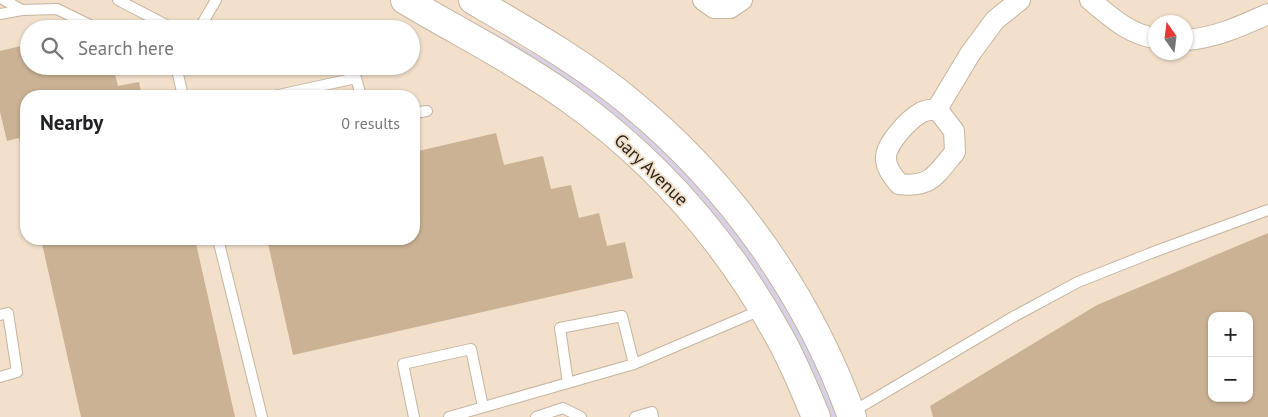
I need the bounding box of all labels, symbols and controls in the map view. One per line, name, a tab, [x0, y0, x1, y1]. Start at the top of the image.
north arrow	[1148, 15, 1193, 60]
search box	[20, 20, 420, 75]
icon: search	[38, 34, 66, 62]
text: Search here	[78, 36, 174, 60]
text: Nearby	[40, 109, 103, 136]
text: 0 results	[341, 113, 400, 133]
street label: Gary Avenue	[609, 129, 693, 211]
map controls	[1208, 312, 1253, 402]
button: +	[1208, 312, 1253, 357]
button: −	[1208, 357, 1253, 402]

